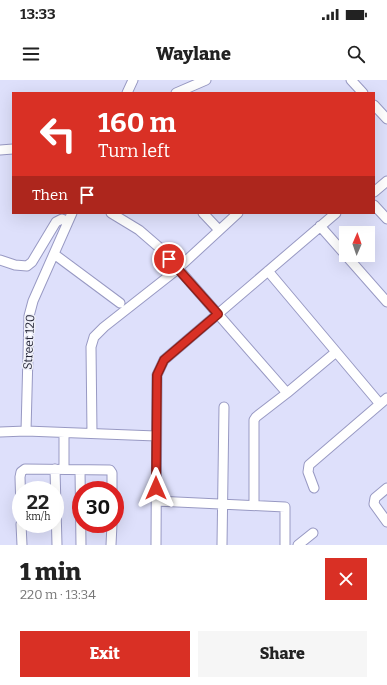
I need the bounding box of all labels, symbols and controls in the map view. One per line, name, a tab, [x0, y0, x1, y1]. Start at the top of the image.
text: 13:33	[20, 5, 56, 23]
icon: menu	[20, 43, 42, 65]
text: Waylane	[156, 43, 231, 65]
icon: search	[345, 43, 367, 65]
text: 160 m	[98, 106, 176, 139]
icon: left	[32, 108, 84, 160]
text: Turn left	[98, 140, 170, 162]
icon: arrive	[76, 184, 98, 206]
text: Then	[32, 186, 68, 204]
north arrow	[339, 226, 375, 262]
map controls	[339, 226, 375, 262]
pin	[152, 242, 186, 276]
icon: arrive	[158, 248, 180, 270]
street label: Street 120	[21, 314, 37, 370]
position arrow	[135, 467, 177, 509]
speed limit sign: 30	[72, 481, 124, 533]
text: 22	[27, 490, 49, 514]
text: km/h	[26, 511, 50, 523]
text: 1 min	[20, 558, 81, 586]
button: close	[325, 558, 367, 600]
text: 220 m · 13:34	[20, 587, 96, 602]
button: Exit	[20, 631, 190, 677]
button: Share	[198, 631, 367, 677]

